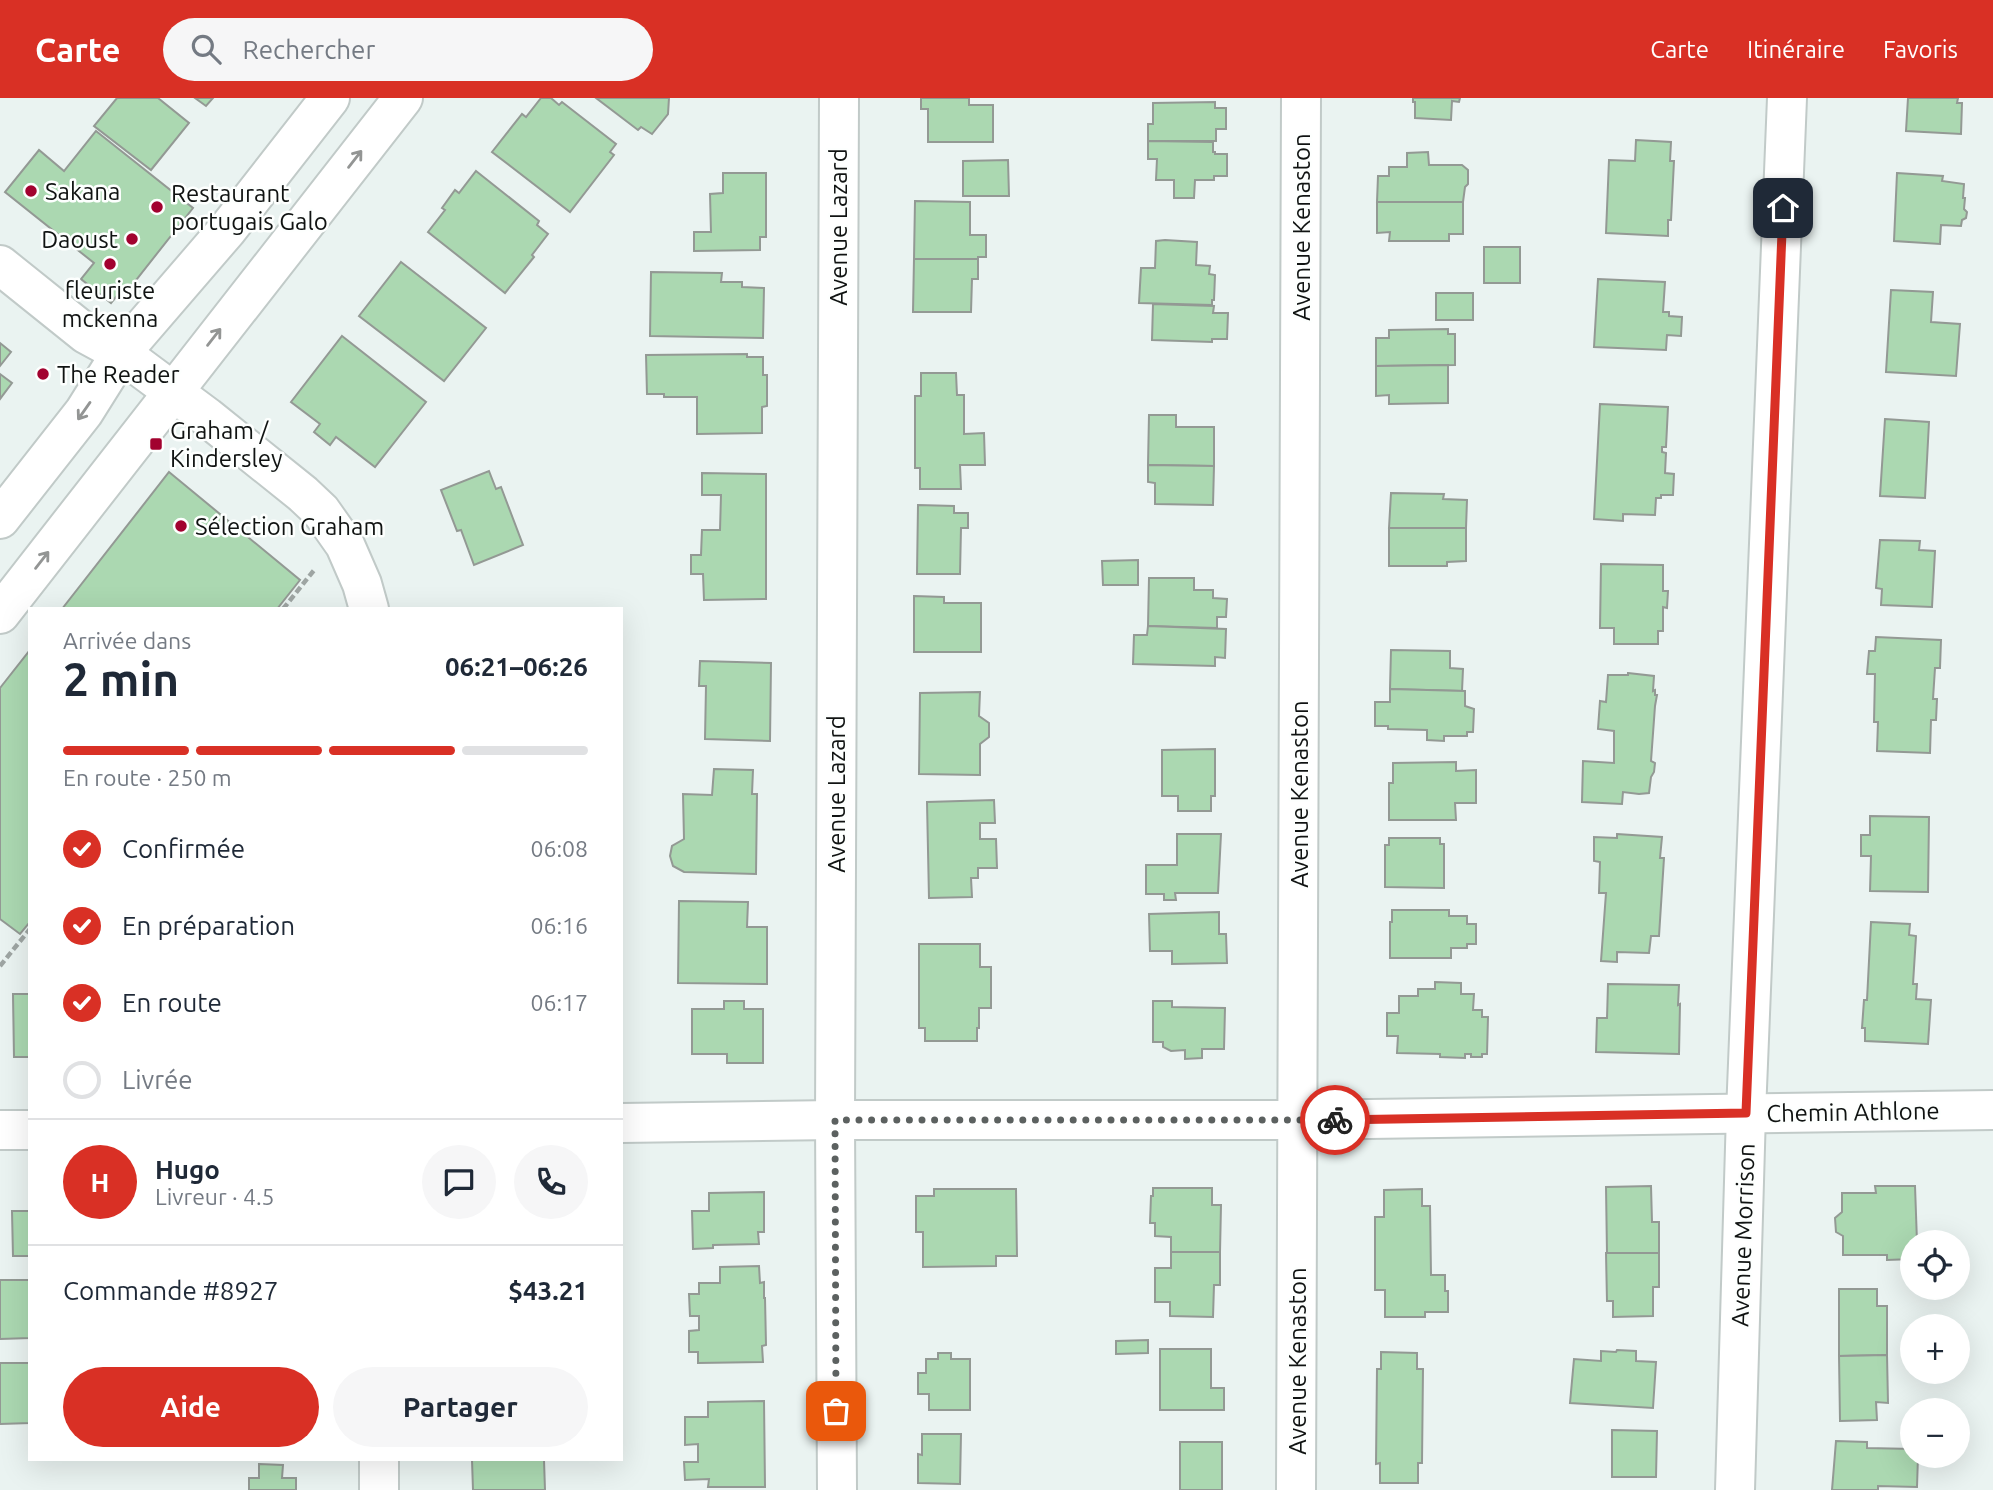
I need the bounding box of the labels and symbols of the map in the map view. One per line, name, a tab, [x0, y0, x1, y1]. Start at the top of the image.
street label: Avenue Kenaston	[1288, 133, 1315, 321]
street label: Avenue Lazard	[825, 148, 852, 306]
one-way arrow	[347, 150, 363, 168]
place label: Sakana	[45, 178, 120, 205]
pin	[1753, 178, 1813, 238]
place label: Restaurant portugais Galo	[171, 180, 328, 235]
marker: Sakana	[23, 183, 39, 199]
marker: Restaurant portugais Galo	[149, 199, 165, 215]
place label: Daoust	[41, 226, 119, 253]
marker: Daoust	[124, 231, 140, 247]
marker: fleuriste mckenna	[102, 256, 118, 272]
place label: fleuriste mckenna	[62, 277, 158, 332]
one-way arrow	[207, 329, 222, 347]
place label: The Reader	[57, 361, 180, 388]
marker: The Reader	[35, 366, 51, 382]
one-way arrow	[77, 401, 91, 420]
place label: Graham / Kindersley	[170, 417, 283, 472]
marker: Graham / Kindersley	[148, 436, 164, 452]
place label: Sélection Graham	[195, 513, 384, 540]
marker: Sélection Graham	[173, 518, 189, 534]
one-way arrow	[34, 551, 49, 569]
street label: Avenue Kenaston	[1286, 700, 1313, 888]
street label: Avenue Lazard	[823, 715, 850, 873]
courier	[1300, 1085, 1370, 1155]
street label: Chemin Athlone	[1766, 1097, 1940, 1127]
street label: Avenue Morrison	[1726, 1143, 1760, 1327]
street label: Avenue Kenaston	[1284, 1267, 1311, 1455]
pin	[806, 1381, 866, 1441]

